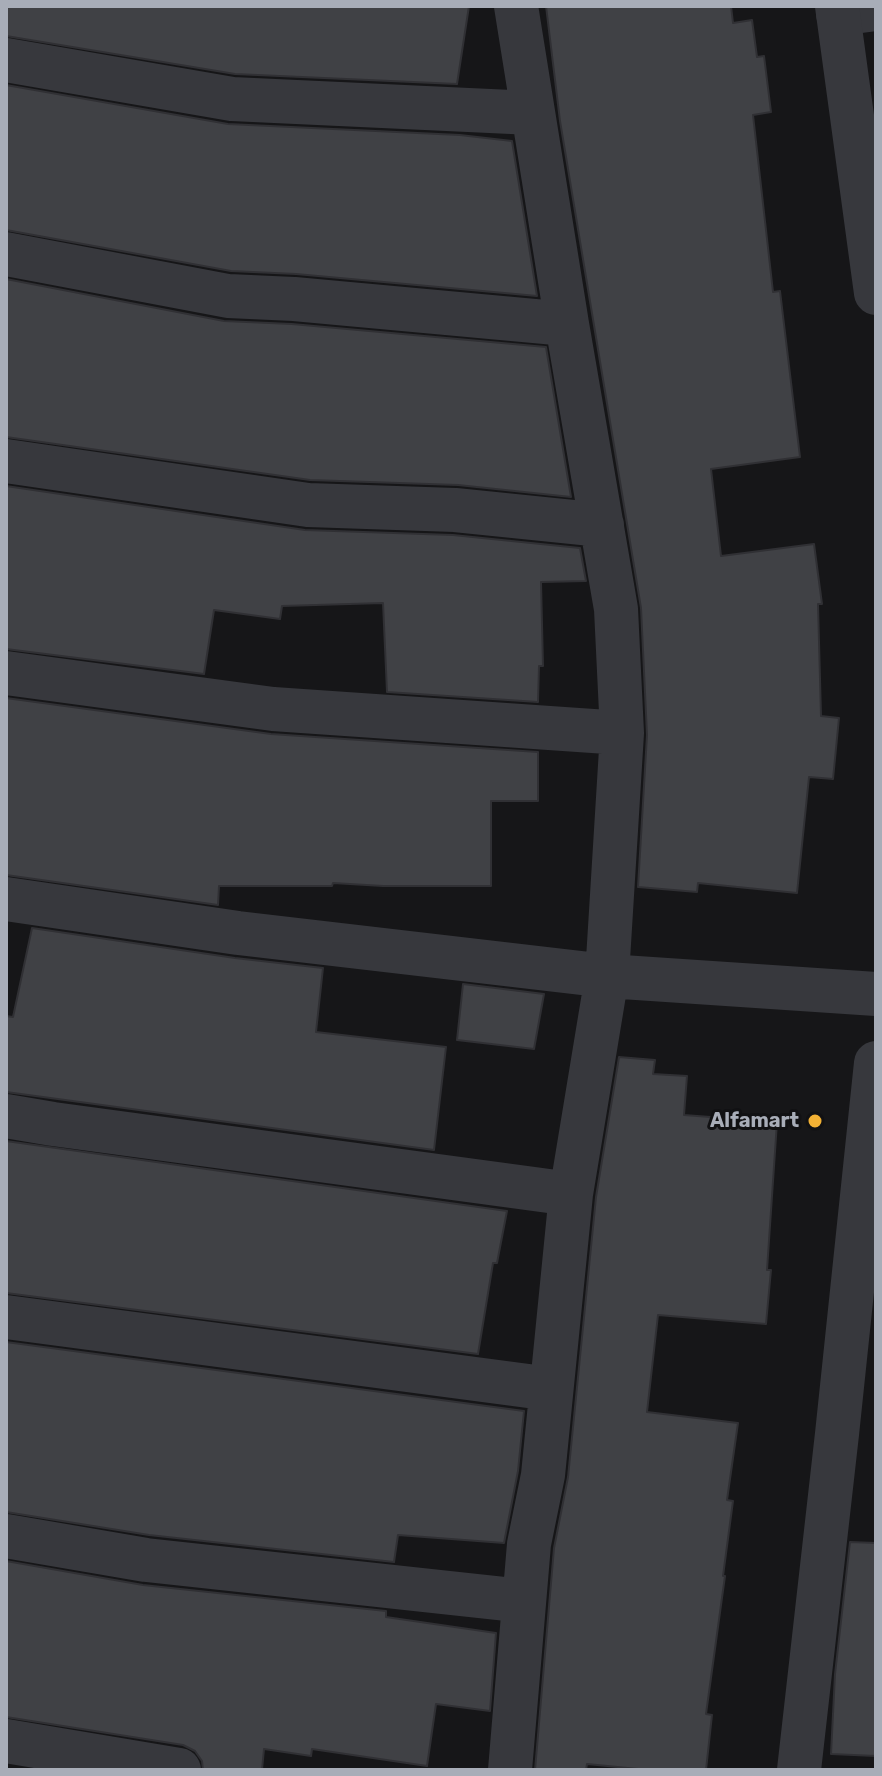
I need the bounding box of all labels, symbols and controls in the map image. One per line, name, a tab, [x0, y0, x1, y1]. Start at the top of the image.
place label: Alfamart	[710, 1109, 799, 1133]
marker: Alfamart	[806, 1112, 824, 1130]

